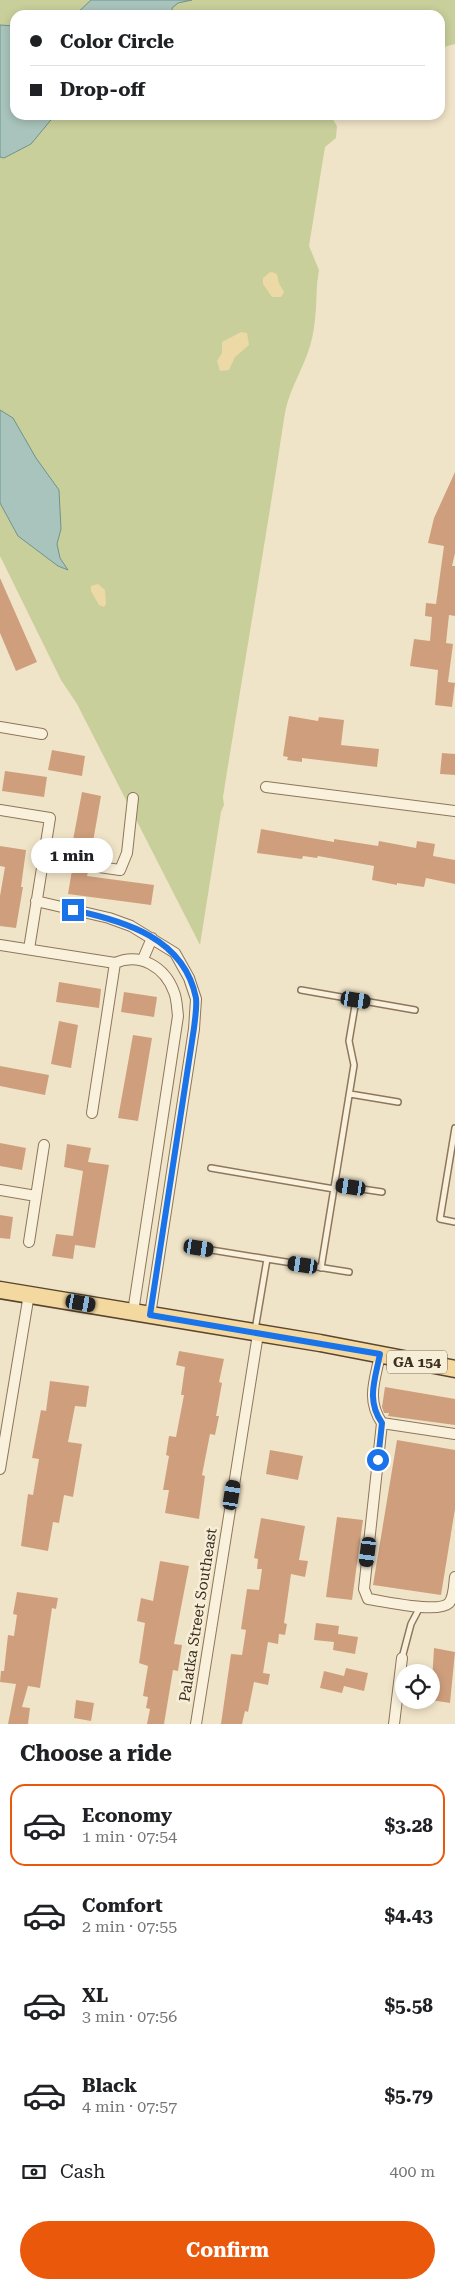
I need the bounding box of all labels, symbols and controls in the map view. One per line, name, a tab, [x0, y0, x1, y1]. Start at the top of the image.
text: Color Circle	[60, 30, 174, 53]
text: Drop-off	[60, 78, 145, 101]
callout: 1 min	[32, 838, 114, 872]
text: 1 min	[50, 846, 94, 865]
route end	[62, 899, 84, 921]
car	[340, 990, 371, 1010]
car	[335, 1177, 366, 1197]
car	[183, 1238, 214, 1258]
car	[287, 1255, 318, 1275]
car	[64, 1293, 97, 1313]
road number: GA 154	[387, 1350, 447, 1374]
route start	[367, 1449, 389, 1471]
car	[222, 1479, 241, 1511]
street label: Palatka Street Southeast	[175, 1526, 221, 1703]
car	[358, 1536, 377, 1568]
map controls	[395, 1664, 440, 1709]
button: locate	[395, 1664, 440, 1709]
text: Choose a ride	[20, 1741, 172, 1766]
icon: car	[22, 1803, 67, 1848]
text: Economy	[82, 1804, 172, 1827]
text: $3.28	[384, 1814, 433, 1837]
text: 1 min · 07:54	[82, 1827, 177, 1846]
icon: car	[22, 1893, 67, 1938]
text: Comfort	[82, 1894, 163, 1917]
text: $4.43	[384, 1904, 433, 1927]
text: 2 min · 07:55	[82, 1917, 177, 1936]
icon: car	[22, 1983, 67, 2028]
text: XL	[82, 1984, 108, 2007]
text: $5.58	[384, 1994, 433, 2017]
text: 3 min · 07:56	[82, 2007, 177, 2026]
icon: car	[22, 2073, 67, 2118]
text: Black	[82, 2074, 137, 2097]
text: $5.79	[384, 2084, 433, 2107]
text: 4 min · 07:57	[82, 2097, 177, 2116]
icon: cash	[20, 2158, 48, 2186]
text: Cash	[60, 2160, 105, 2183]
text: 400 m	[389, 2162, 435, 2181]
button: Confirm	[20, 2221, 435, 2279]

